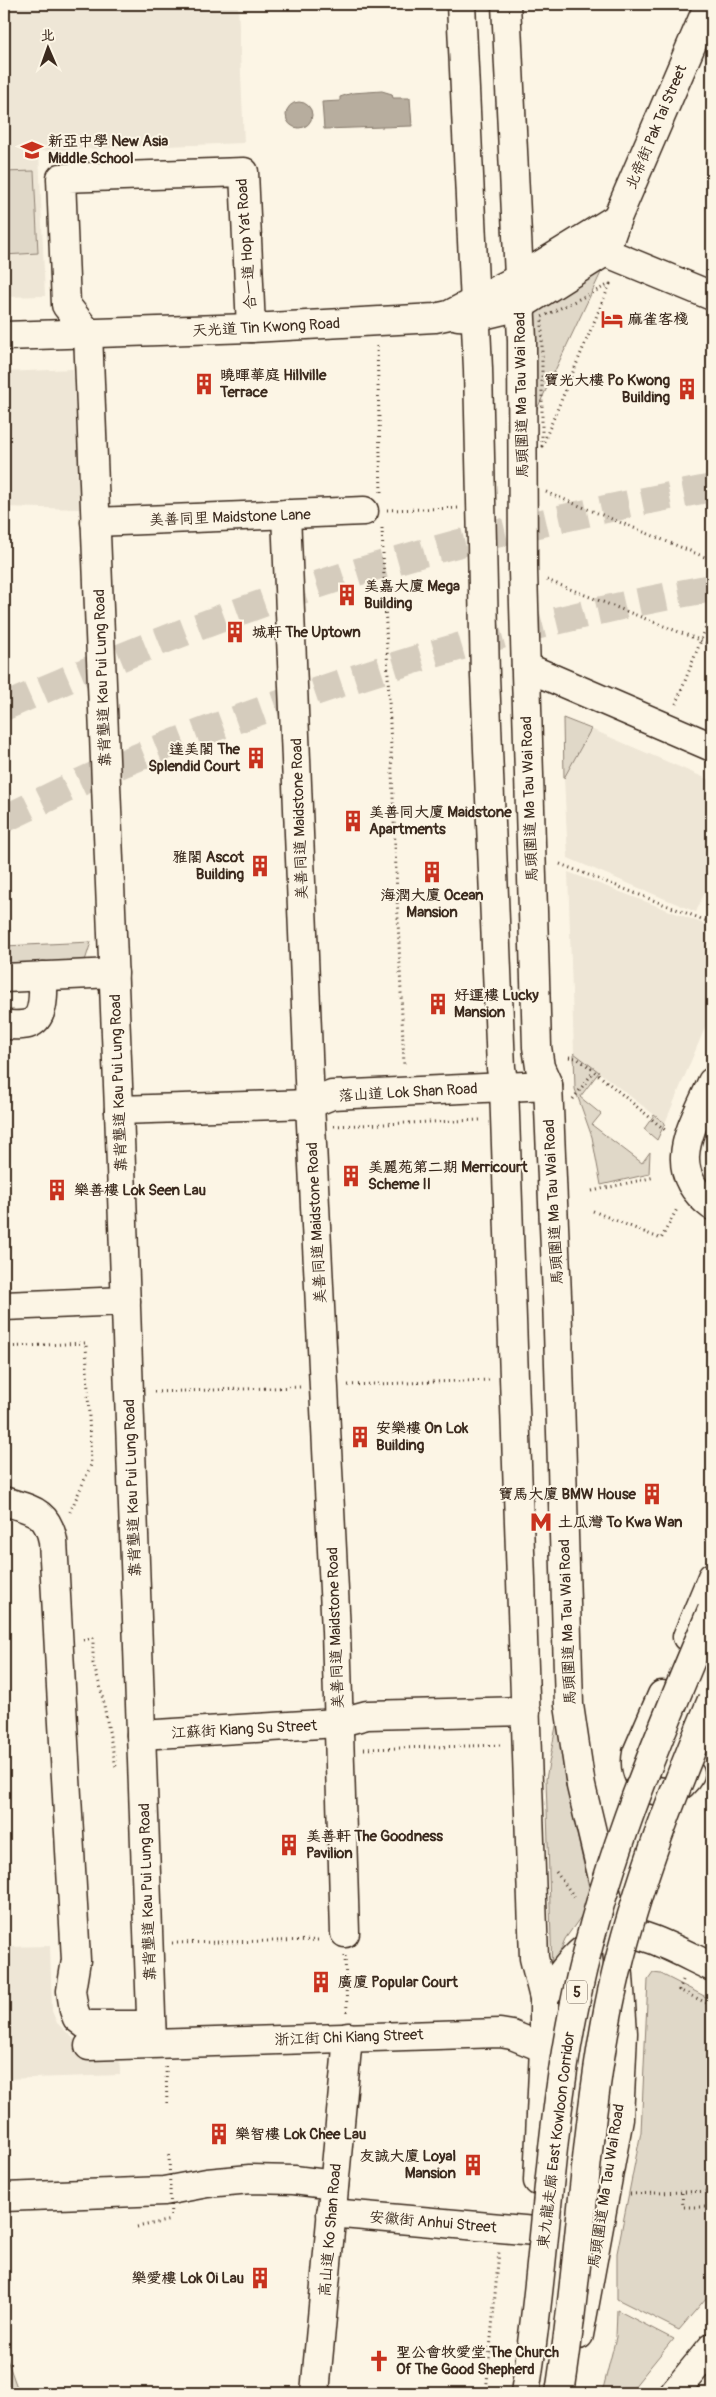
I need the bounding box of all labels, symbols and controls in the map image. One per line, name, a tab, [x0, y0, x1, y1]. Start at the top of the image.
north arrow	[22, 22, 72, 72]
text: 北	[40, 27, 55, 44]
street label: 北帝街 Pak Tai Street	[622, 61, 692, 192]
place label: 新亞中學 New Asia Middle School	[48, 132, 168, 168]
school or university icon: 新亞中學 New Asia Middle School	[19, 137, 45, 163]
street label: 合一道 Hop Yat Road	[232, 178, 261, 310]
hotel icon: 麻雀客棧	[599, 306, 625, 332]
place label: 麻雀客棧	[628, 310, 688, 329]
street label: 馬頭圍道 Ma Tau Wai Road	[511, 312, 532, 478]
street label: 天光道 Tin Kwong Road	[191, 314, 341, 341]
place label: 曉暉華庭 Hillville Terrace	[219, 366, 327, 402]
building icon: 曉暉華庭 Hillville Terrace	[191, 371, 217, 397]
place label: 寶光大樓 Po Kwong Building	[544, 371, 670, 407]
building icon: 寶光大樓 Po Kwong Building	[674, 376, 700, 402]
street label: 美善同里 Maidstone Lane	[149, 505, 312, 530]
place label: 美嘉大廈 Mega Building	[364, 577, 460, 613]
building icon: 美嘉大廈 Mega Building	[334, 582, 360, 608]
street label: 靠背壟道 Kau Pui Lung Road	[90, 589, 115, 767]
building icon: 城軒 The Uptown	[222, 619, 248, 645]
place label: 城軒 The Uptown	[252, 623, 361, 642]
street label: 馬頭圍道 Ma Tau Wai Road	[517, 716, 542, 882]
street label: 美善同道 Maidstone Road	[287, 738, 312, 900]
place label: 達美閣 The Splendid Court	[148, 740, 241, 776]
building icon: 達美閣 The Splendid Court	[243, 745, 269, 771]
place label: 美善同大廈 Maidstone Apartments	[369, 803, 512, 839]
building icon: 美善同大廈 Maidstone Apartments	[340, 808, 366, 834]
place label: 雅閣 Ascot Building	[173, 848, 245, 884]
building icon: 雅閣 Ascot Building	[247, 853, 273, 879]
building icon: 海潤大廈 Ocean Mansion	[419, 859, 445, 885]
place label: 海潤大廈 Ocean Mansion	[381, 886, 484, 922]
place label: 好運樓 Lucky Mansion	[454, 986, 539, 1022]
building icon: 好運樓 Lucky Mansion	[425, 991, 451, 1017]
street label: 靠背壟道 Kau Pui Lung Road	[106, 994, 131, 1172]
street label: 落山道 Lok Shan Road	[338, 1079, 478, 1106]
street label: 馬頭圍道 Ma Tau Wai Road	[540, 1119, 567, 1285]
street label: 美善同道 Maidstone Road	[303, 1142, 330, 1304]
place label: 美麗苑第二期 Merricourt Scheme II	[368, 1158, 528, 1194]
building icon: 美麗苑第二期 Merricourt Scheme II	[338, 1163, 364, 1189]
building icon: 樂善樓 Lok Seen Lau	[44, 1177, 70, 1203]
place label: 樂善樓 Lok Seen Lau	[74, 1181, 206, 1200]
street label: 靠背壟道 Kau Pui Lung Road	[120, 1399, 145, 1577]
place label: 安樂樓 On Lok Building	[376, 1419, 469, 1455]
building icon: 安樂樓 On Lok Building	[347, 1424, 373, 1450]
building icon: 寶馬大廈 BMW House	[639, 1481, 665, 1507]
place label: 寶馬大廈 BMW House	[498, 1485, 637, 1504]
metro station icon: 土瓜灣 To Kwa Wan	[528, 1509, 554, 1535]
place label: 土瓜灣 To Kwa Wan	[558, 1513, 683, 1532]
street label: 馬頭圍道 Ma Tau Wai Road	[555, 1539, 580, 1705]
street label: 美善同道 Maidstone Road	[323, 1547, 348, 1709]
street label: 江蘇街 Kiang Su Street	[171, 1716, 318, 1743]
street label: 靠背壟道 Kau Pui Lung Road	[135, 1803, 160, 1981]
place label: 美善軒 The Goodness Pavilion	[306, 1827, 443, 1863]
building icon: 美善軒 The Goodness Pavilion	[276, 1832, 302, 1858]
building icon: 廣廈 Popular Court	[308, 1969, 334, 1995]
place label: 廣廈 Popular Court	[338, 1973, 459, 1992]
road number: 5	[567, 1980, 587, 2004]
street label: 浙江街 Chi Kiang Street	[274, 2025, 425, 2050]
street label: 東九龍走廊 East Kowloon Corridor	[534, 2030, 579, 2250]
street label: 馬頭圍道 Ma Tau Wai Road	[584, 2103, 629, 2270]
building icon: 樂智樓 Lok Chee Lau	[206, 2121, 232, 2147]
place label: 樂智樓 Lok Chee Lau	[235, 2125, 367, 2144]
place label: 友誠大廈 Loyal Mansion	[359, 2147, 456, 2183]
building icon: 友誠大廈 Loyal Mansion	[460, 2152, 486, 2178]
street label: 高山道 Ko Shan Road	[315, 2163, 346, 2297]
street label: 安徽街 Anhui Street	[369, 2207, 498, 2238]
building icon: 樂愛樓 Lok Oi Lau	[247, 2265, 273, 2291]
place label: 樂愛樓 Lok Oi Lau	[132, 2269, 244, 2288]
place label: 聖公會牧愛堂 The Church Of The Good Shepherd	[396, 2343, 559, 2379]
church icon: 聖公會牧愛堂 The Church Of The Good Shepherd	[366, 2348, 392, 2374]

